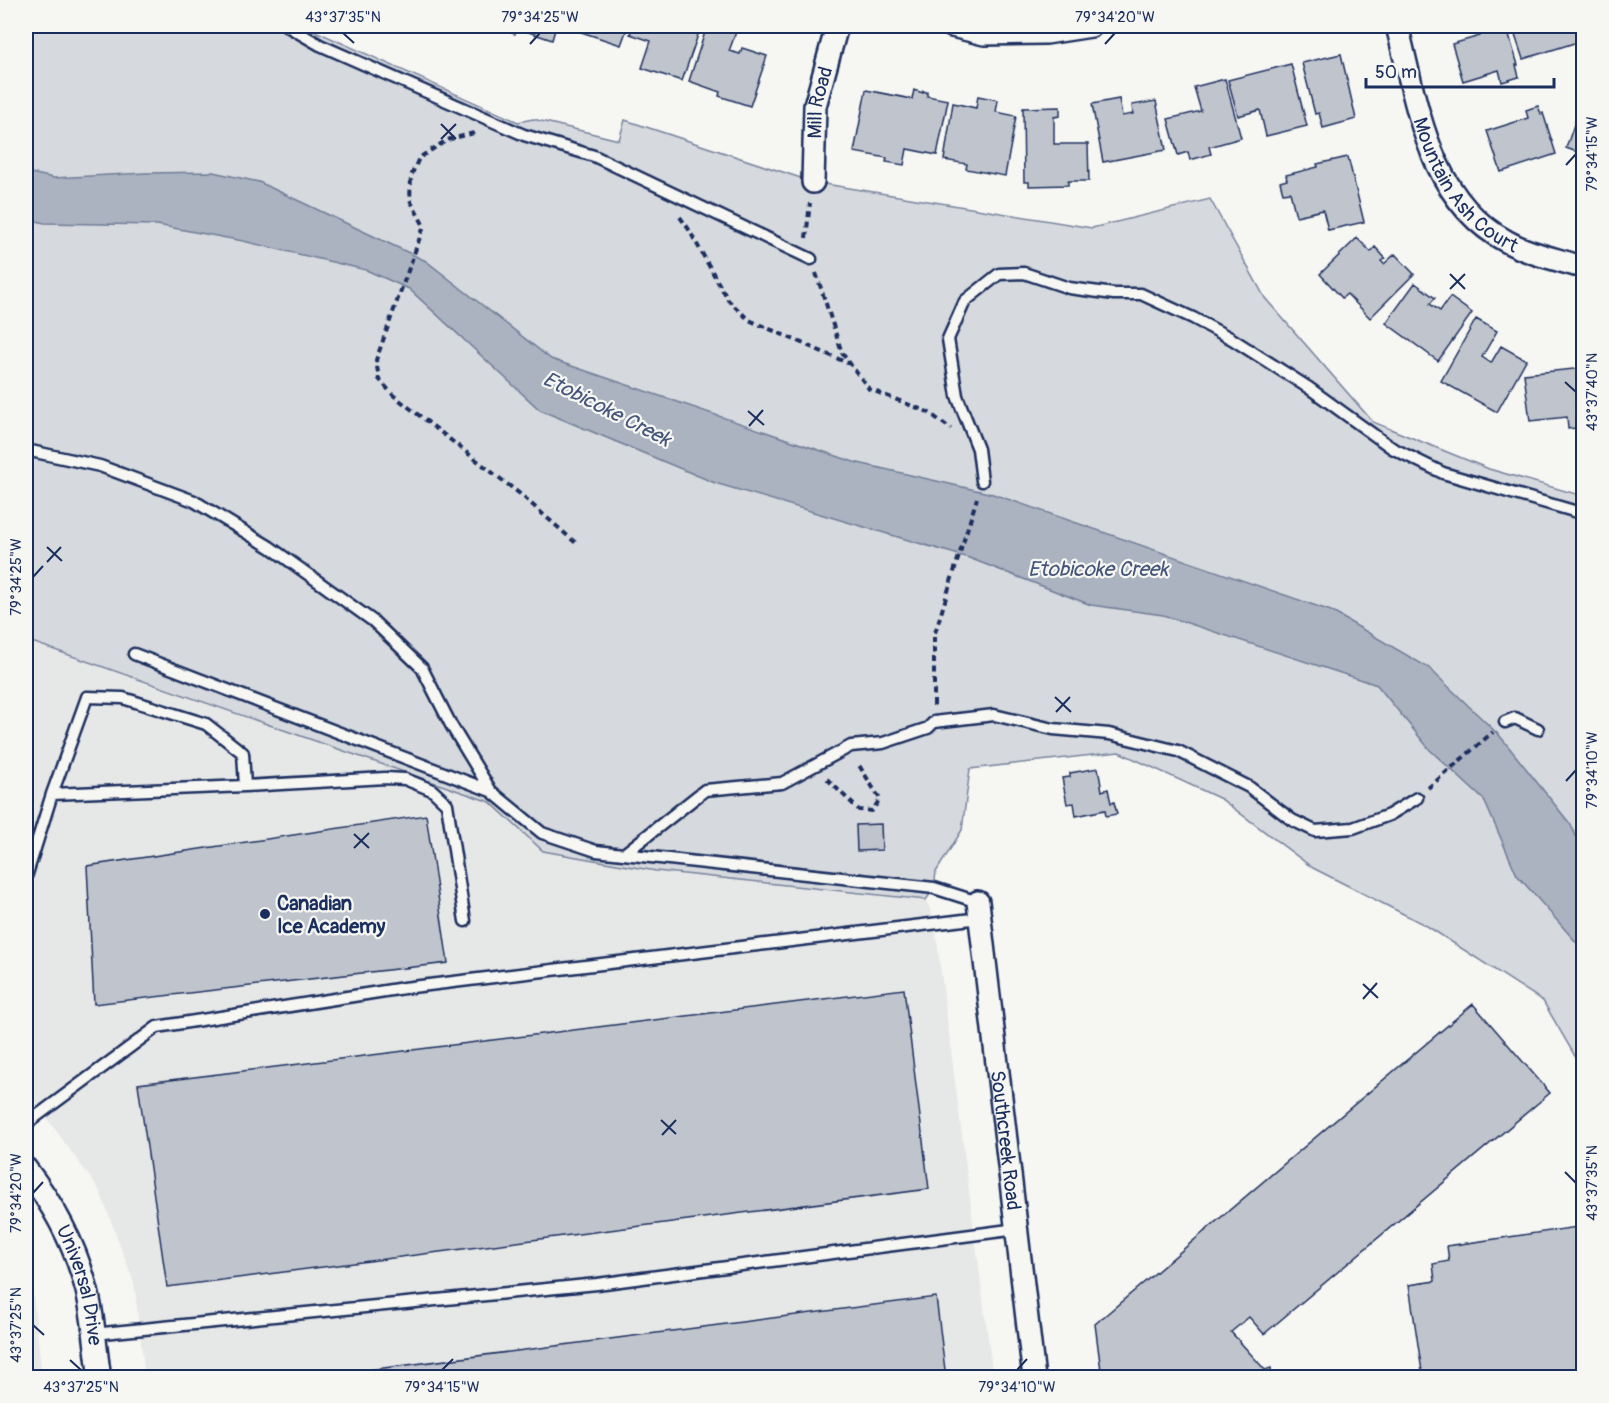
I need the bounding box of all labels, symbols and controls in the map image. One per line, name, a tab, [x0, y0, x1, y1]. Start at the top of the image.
text: 43°37'35"N	[305, 8, 381, 27]
text: 79°34'25"W	[501, 8, 579, 27]
text: 79°34'20"W	[1075, 8, 1155, 27]
scale bar	[1366, 51, 1554, 89]
text: 50 m	[1375, 61, 1417, 84]
street label: Mill Road	[802, 64, 838, 139]
street label: Mountain Ash Court	[1408, 114, 1523, 259]
text: 79°34'15"W	[1583, 116, 1602, 192]
text: 43°37'40"N	[1583, 353, 1602, 431]
water label: Etobicoke Creek	[538, 366, 677, 454]
text: 79°34'25"W	[7, 538, 26, 616]
water label: Etobicoke Creek	[1028, 556, 1170, 583]
text: 79°34'10"W	[1583, 731, 1602, 809]
place label: Canadian Ice Academy	[277, 891, 386, 939]
marker: Canadian Ice Academy	[258, 907, 272, 921]
street label: Southcreek Road	[985, 1069, 1026, 1212]
text: 43°37'35"N	[1583, 1145, 1602, 1221]
text: 79°34'20"W	[7, 1153, 26, 1233]
street label: Universal Drive	[51, 1221, 108, 1347]
text: 43°37'25"N	[7, 1287, 26, 1363]
text: 43°37'25"N	[43, 1378, 119, 1397]
text: 79°34'15"W	[404, 1378, 480, 1397]
text: 79°34'10"W	[978, 1378, 1056, 1397]

